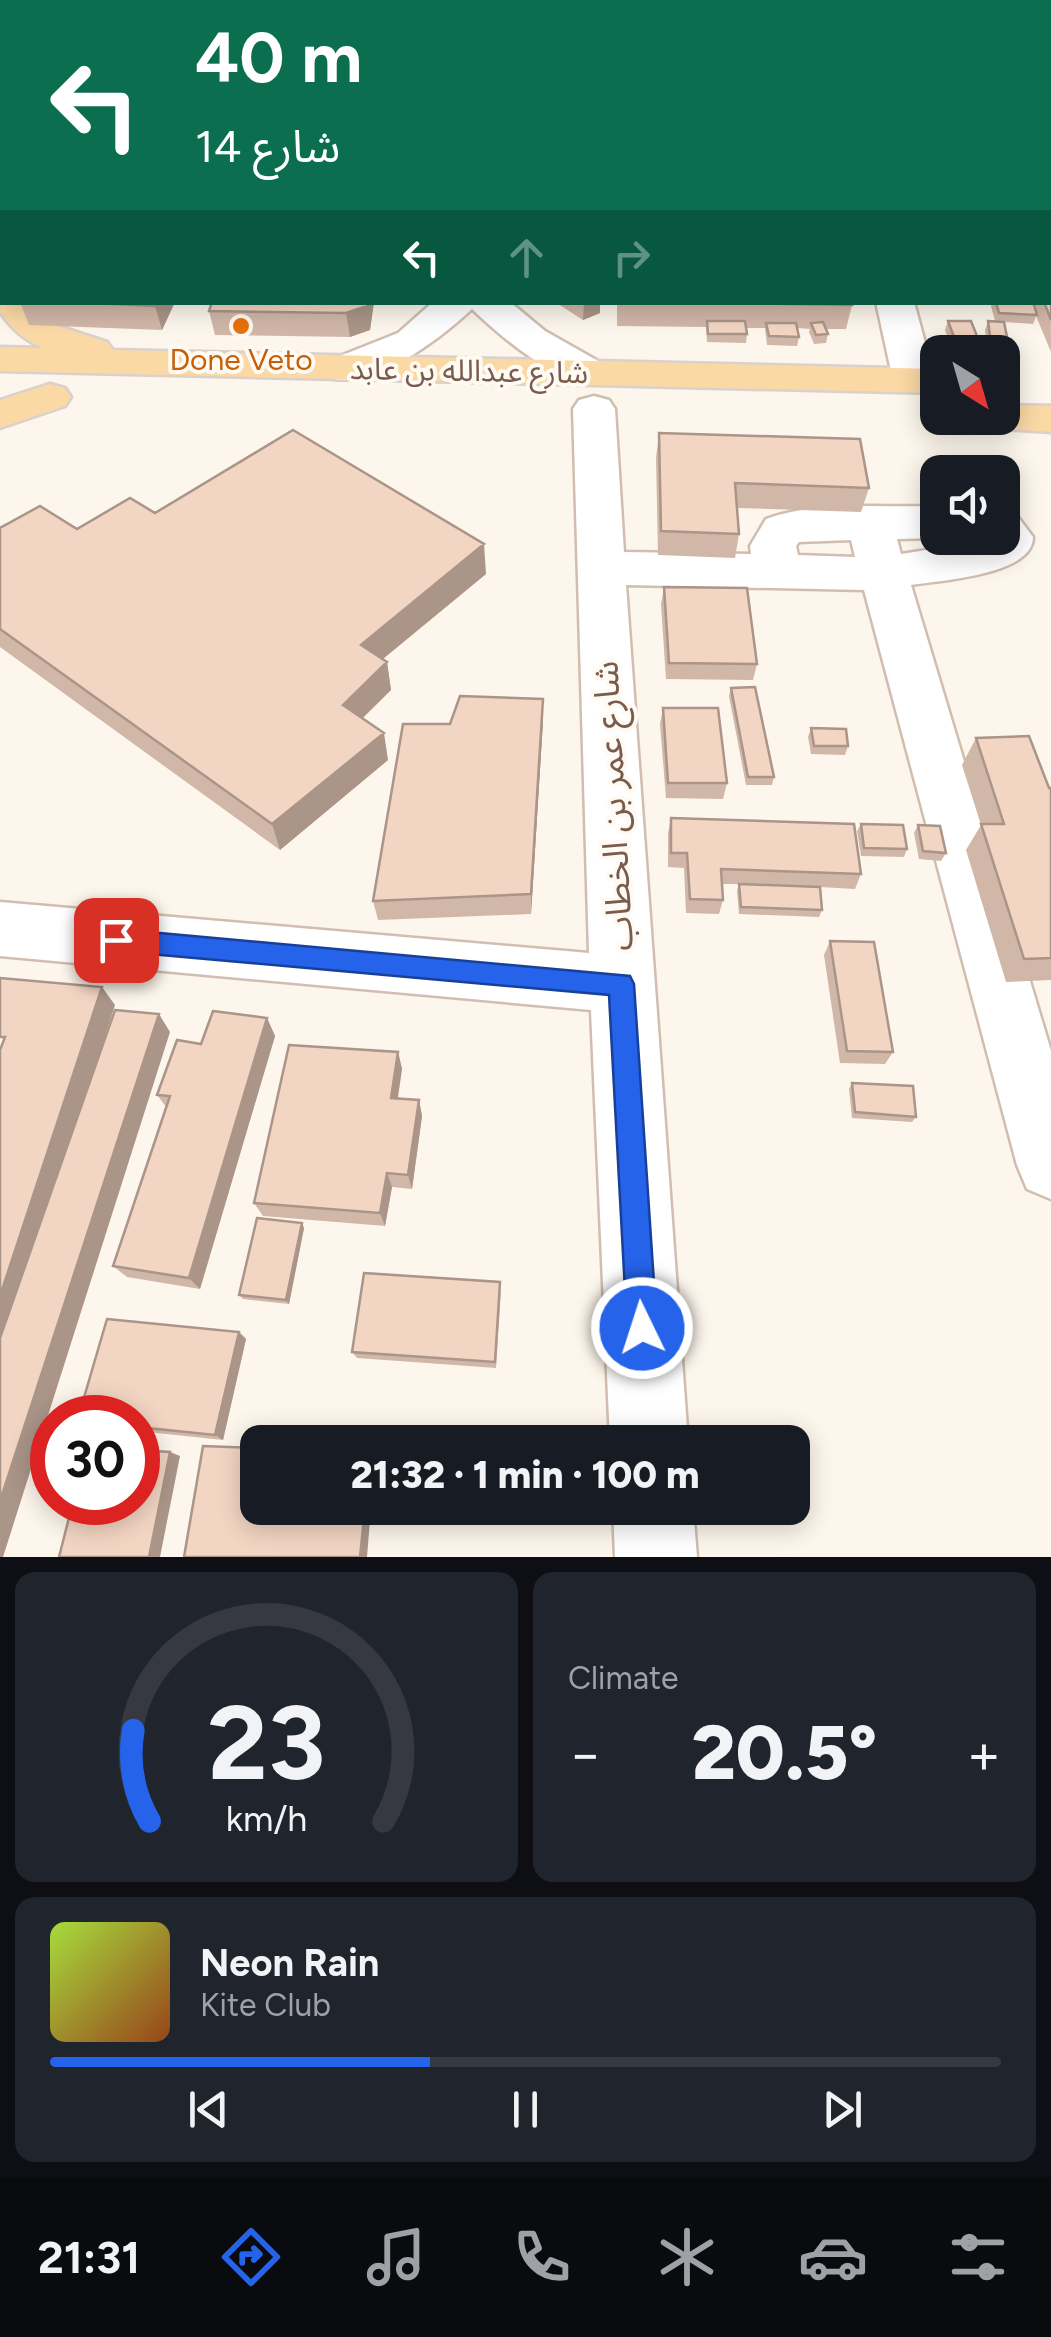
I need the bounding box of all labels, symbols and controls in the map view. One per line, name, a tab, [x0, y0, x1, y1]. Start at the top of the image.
text: 40 m	[195, 15, 362, 100]
icon: left	[30, 40, 160, 170]
text: شارع 14	[195, 119, 340, 173]
icon: left	[394, 230, 449, 285]
icon: ahead	[499, 230, 554, 285]
icon: right	[604, 230, 659, 285]
marker: Done Veto	[230, 315, 252, 337]
north arrow	[920, 335, 1020, 435]
map controls	[920, 335, 1020, 555]
place label: Done Veto	[169, 341, 313, 378]
street label: شارع عبدالله بن عابد	[349, 350, 589, 395]
button: sound	[920, 455, 1020, 555]
street label: شارع عمر بن الخطاب	[584, 660, 647, 952]
pin	[74, 898, 159, 983]
icon: arrive	[89, 913, 144, 968]
position arrow	[590, 1276, 694, 1380]
speed limit sign: 30	[30, 1395, 160, 1525]
text: 21:32 · 1 min · 100 m	[351, 1452, 700, 1498]
text: Climate	[568, 1659, 679, 1697]
text: 23	[207, 1680, 326, 1805]
text: 20.5°	[692, 1708, 877, 1798]
text: −	[568, 1721, 602, 1787]
text: +	[967, 1721, 1001, 1787]
text: km/h	[226, 1797, 307, 1840]
text: Neon Rain	[200, 1940, 379, 1986]
text: Kite Club	[200, 1986, 331, 2024]
icon: previous	[181, 2082, 236, 2137]
icon: pause	[498, 2082, 553, 2137]
icon: next	[815, 2082, 870, 2137]
icon: directions	[216, 2222, 286, 2292]
icon: music	[361, 2222, 431, 2292]
icon: phone	[507, 2222, 577, 2292]
icon: climate	[652, 2222, 722, 2292]
icon: car	[798, 2222, 868, 2292]
icon: filters	[943, 2222, 1013, 2292]
text: 21:31	[38, 2230, 140, 2284]

